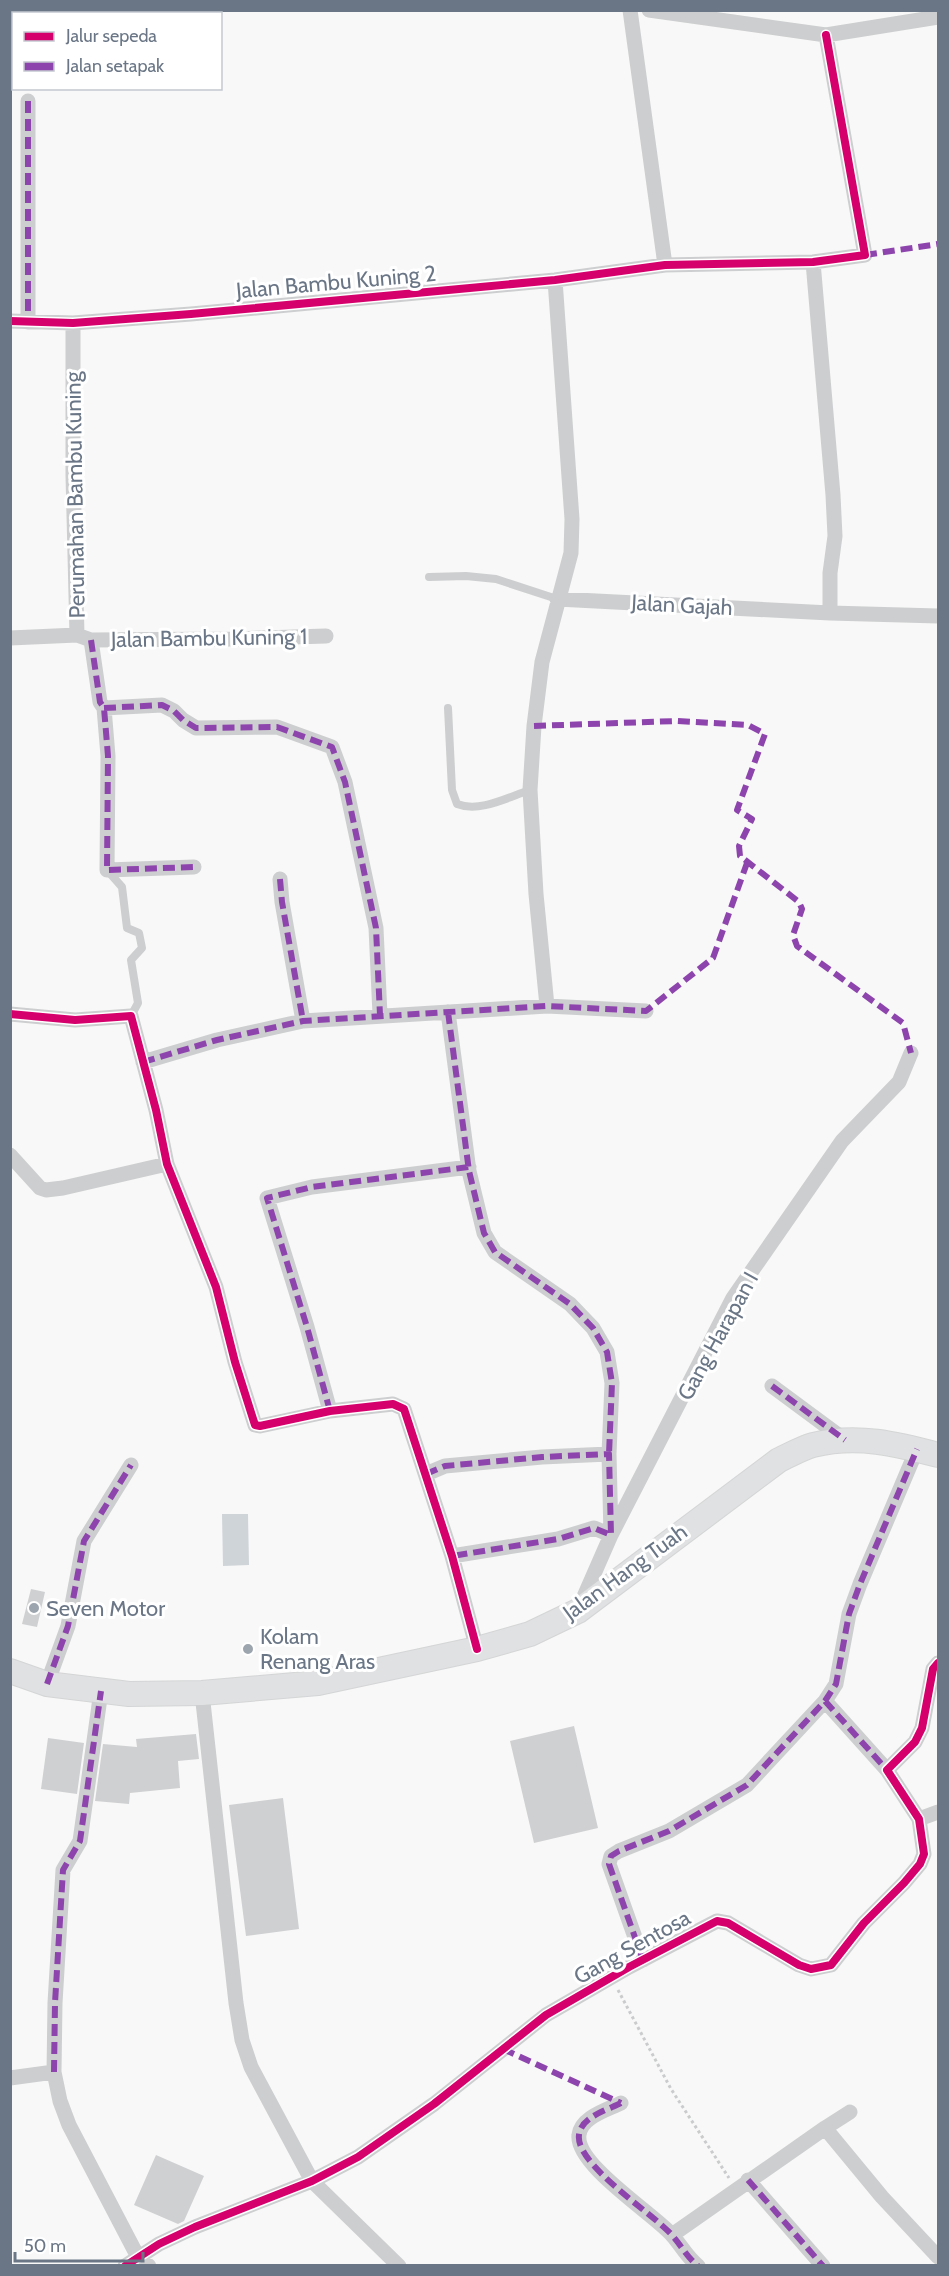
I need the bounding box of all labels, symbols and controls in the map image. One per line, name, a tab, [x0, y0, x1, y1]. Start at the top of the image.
legend	[12, 12, 222, 90]
text: Jalur sepeda	[65, 25, 157, 47]
text: Jalan setapak	[65, 55, 165, 77]
street label: Jalan Bambu Kuning 2	[234, 260, 437, 304]
street label: Perumahan Bambu Kuning	[59, 370, 91, 619]
street label: Jalan Gajah	[630, 589, 733, 621]
street label: Jalan Bambu Kuning 1	[110, 623, 307, 653]
street label: Gang Harapan I	[672, 1267, 764, 1405]
street label: Jalan Hang Tuah	[557, 1518, 692, 1627]
place label: Seven Motor	[46, 1595, 165, 1622]
marker: Seven Motor	[27, 1601, 41, 1615]
place label: Kolam Renang Aras	[260, 1623, 375, 1675]
marker: Kolam Renang Aras	[241, 1642, 255, 1656]
street label: Gang Sentosa	[569, 1904, 695, 1990]
scale bar	[15, 2225, 142, 2263]
text: 50 m	[24, 2235, 66, 2257]

